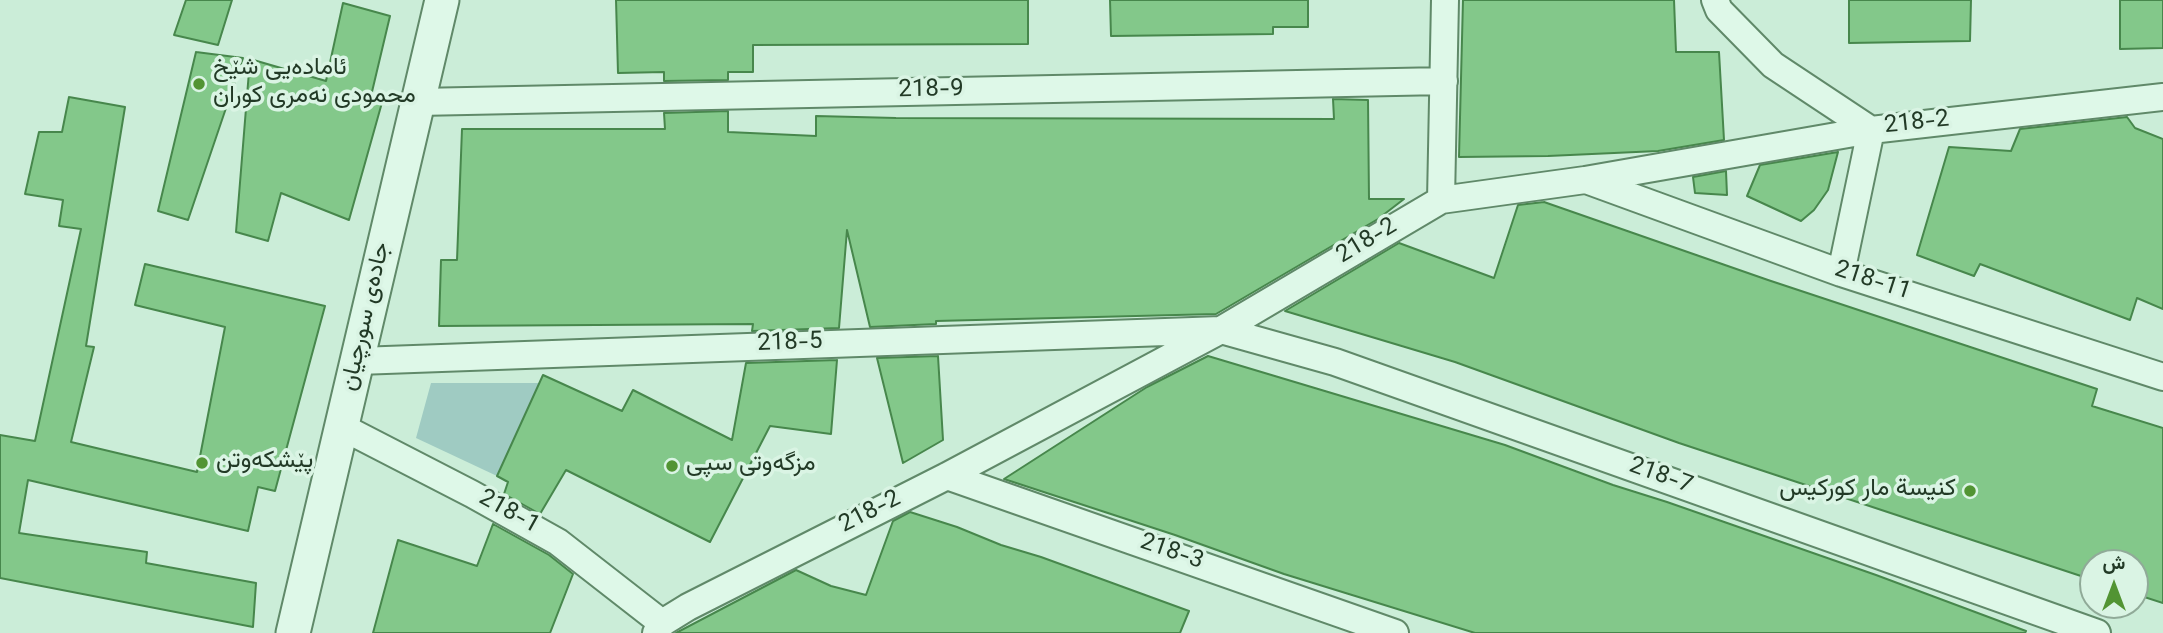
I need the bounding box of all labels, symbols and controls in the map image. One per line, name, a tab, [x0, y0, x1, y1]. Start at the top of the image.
place label: ئامادەیی شێخ محمودی نەمری کوران	[213, 56, 416, 112]
marker: ئامادەیی شێخ محمودی نەمری کوران	[191, 76, 207, 92]
street label: 218-9	[898, 77, 964, 107]
street label: 218-2	[1883, 107, 1951, 143]
street label: 218-2	[1333, 214, 1403, 272]
street label: جادەی سورچیان	[337, 240, 399, 394]
street label: 218-11	[1830, 257, 1914, 309]
street label: 218-5	[757, 329, 823, 361]
place label: پێشکەوتن	[216, 449, 313, 477]
place label: مزگەوتی سپی	[686, 452, 815, 480]
street label: 218-7	[1624, 453, 1696, 503]
marker: پێشکەوتن	[194, 455, 210, 471]
marker: مزگەوتی سپی	[664, 458, 680, 474]
place label: كنيسة مار كوركيس	[1779, 477, 1956, 505]
marker: كنيسة مار كوركيس	[1962, 483, 1978, 499]
street label: 218-1	[473, 486, 543, 542]
street label: 218-2	[835, 486, 907, 542]
street label: 218-3	[1136, 530, 1206, 578]
north arrow	[2079, 549, 2149, 619]
text: ش	[2103, 550, 2125, 579]

